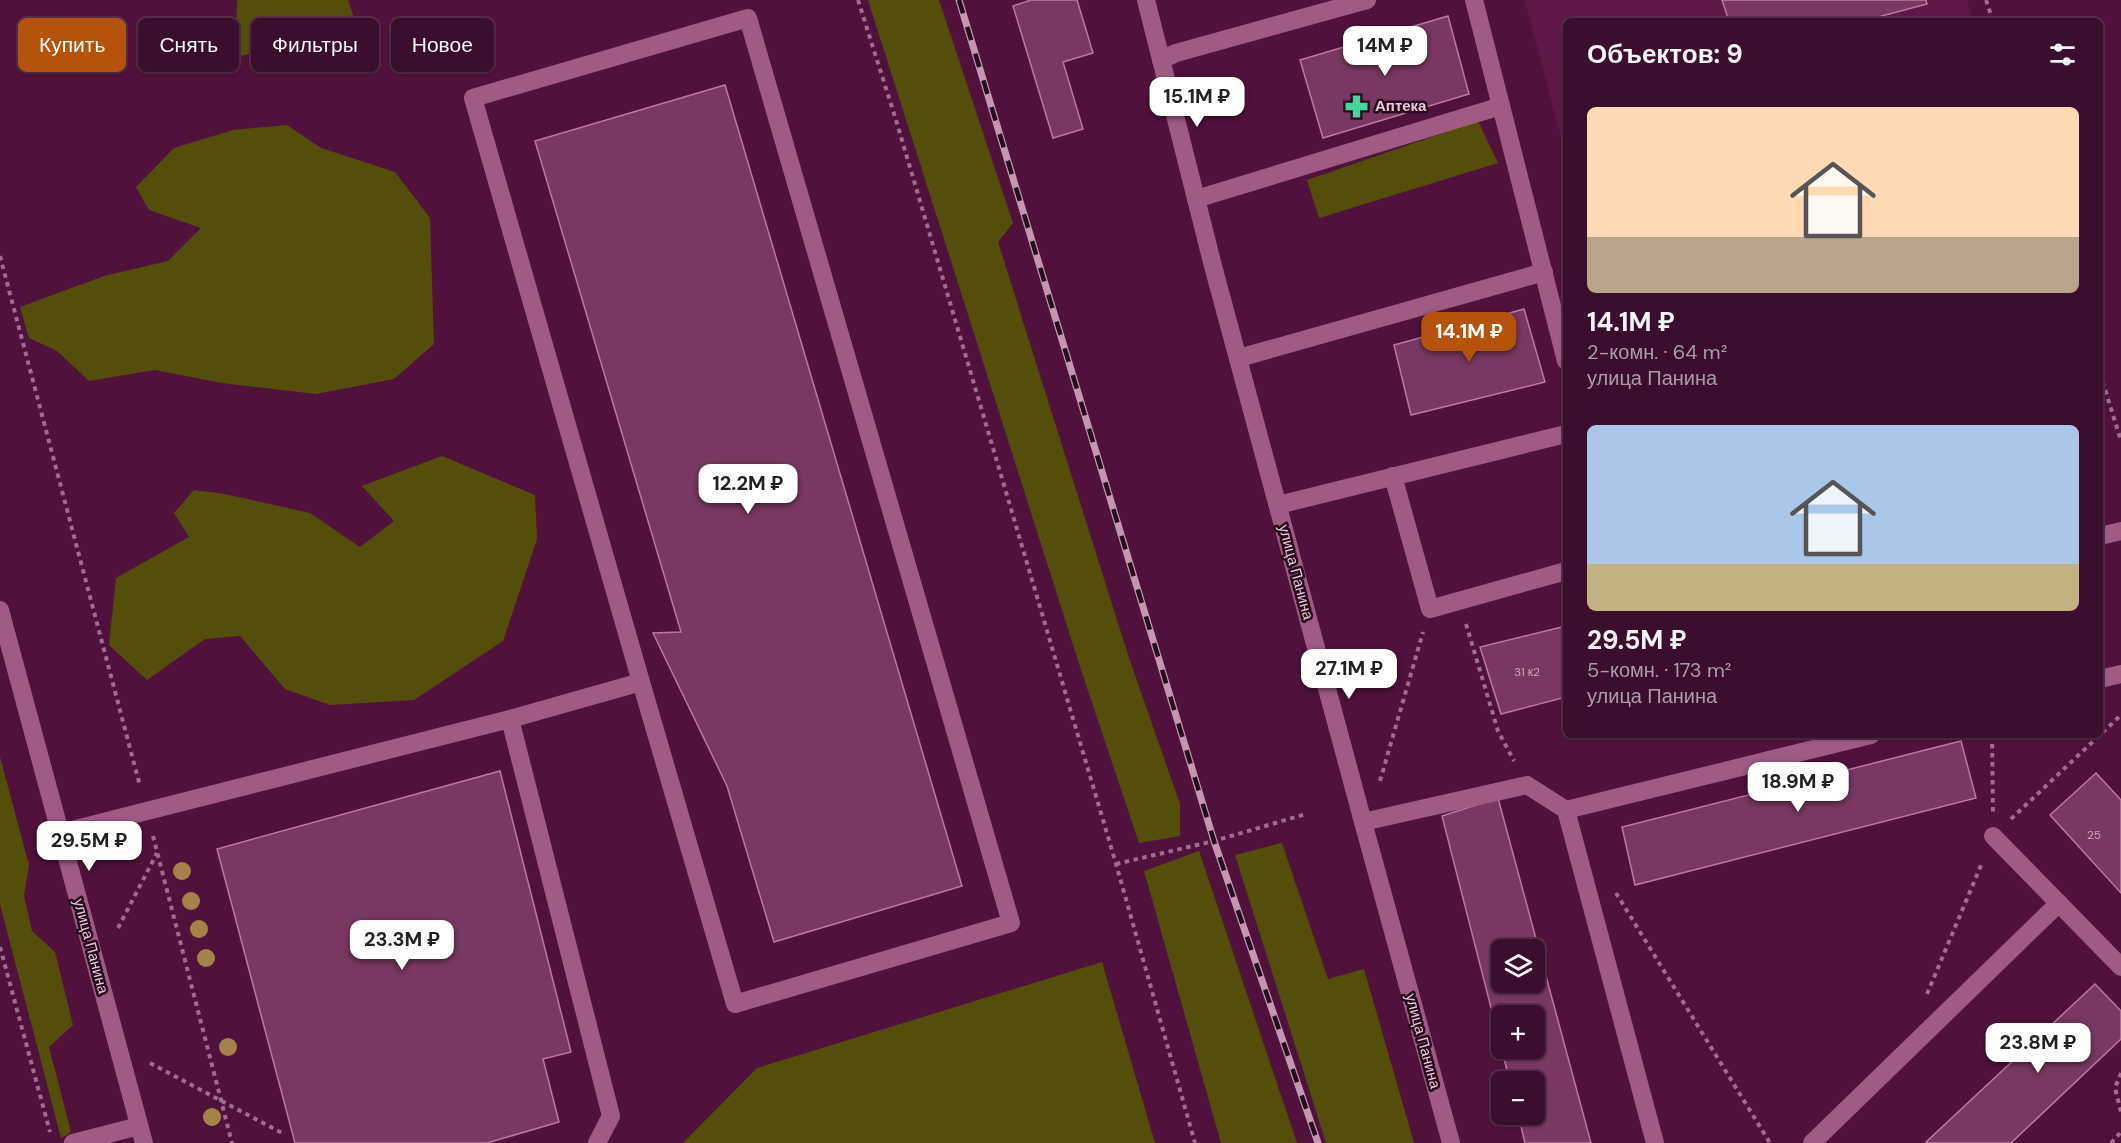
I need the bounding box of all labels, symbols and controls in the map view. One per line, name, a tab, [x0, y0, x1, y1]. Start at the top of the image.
chip: Купить	[18, 18, 126, 72]
chip: Снять	[138, 18, 239, 72]
chip: Фильтры	[251, 18, 379, 72]
chip: Новое	[391, 18, 494, 72]
pin: 14M ₽	[1343, 26, 1427, 77]
text: 14M ₽	[1357, 32, 1413, 58]
text: Объектов: 9	[1587, 37, 1743, 71]
icon: filters	[2046, 38, 2079, 71]
pin: 15.1M ₽	[1142, 77, 1252, 128]
text: 15.1M ₽	[1164, 83, 1230, 109]
pharmacy icon: Аптека	[1344, 93, 1370, 119]
place label: Аптека	[1375, 96, 1427, 116]
icon: home	[1779, 146, 1887, 254]
text: 14.1M ₽	[1587, 305, 1675, 339]
pin: 14.1M ₽	[1414, 312, 1524, 363]
text: 14.1M ₽	[1435, 318, 1503, 344]
text: 2-комн. · 64 m²	[1587, 339, 1727, 365]
text: улица Панина	[1587, 365, 1717, 391]
pin: 12.2M ₽	[693, 464, 803, 515]
icon: home	[1779, 464, 1887, 572]
text: 12.2M ₽	[713, 470, 783, 496]
street label: улица Панина	[1274, 522, 1318, 622]
text: 29.5M ₽	[1587, 623, 1687, 657]
pin: 27.1M ₽	[1294, 649, 1404, 700]
text: 27.1M ₽	[1315, 655, 1383, 681]
text: 5-комн. · 173 m²	[1587, 657, 1731, 683]
house number: 31 к2	[1514, 664, 1540, 680]
text: улица Панина	[1587, 683, 1717, 709]
pin: 18.9M ₽	[1743, 762, 1853, 813]
text: 18.9M ₽	[1762, 768, 1834, 794]
pin: 29.5M ₽	[34, 821, 144, 872]
text: 29.5M ₽	[51, 827, 127, 853]
house number: 25	[2087, 827, 2101, 843]
street label: улица Панина	[69, 896, 113, 996]
pin: 23.3M ₽	[347, 920, 457, 971]
text: 23.3M ₽	[364, 926, 440, 952]
map controls	[1491, 939, 1545, 1125]
button: layers	[1491, 939, 1545, 993]
street label: улица Панина	[1401, 991, 1445, 1091]
button: +	[1491, 1005, 1545, 1059]
pin: 23.8M ₽	[1983, 1023, 2093, 1074]
text: 23.8M ₽	[2000, 1029, 2076, 1055]
button: −	[1491, 1071, 1545, 1125]

